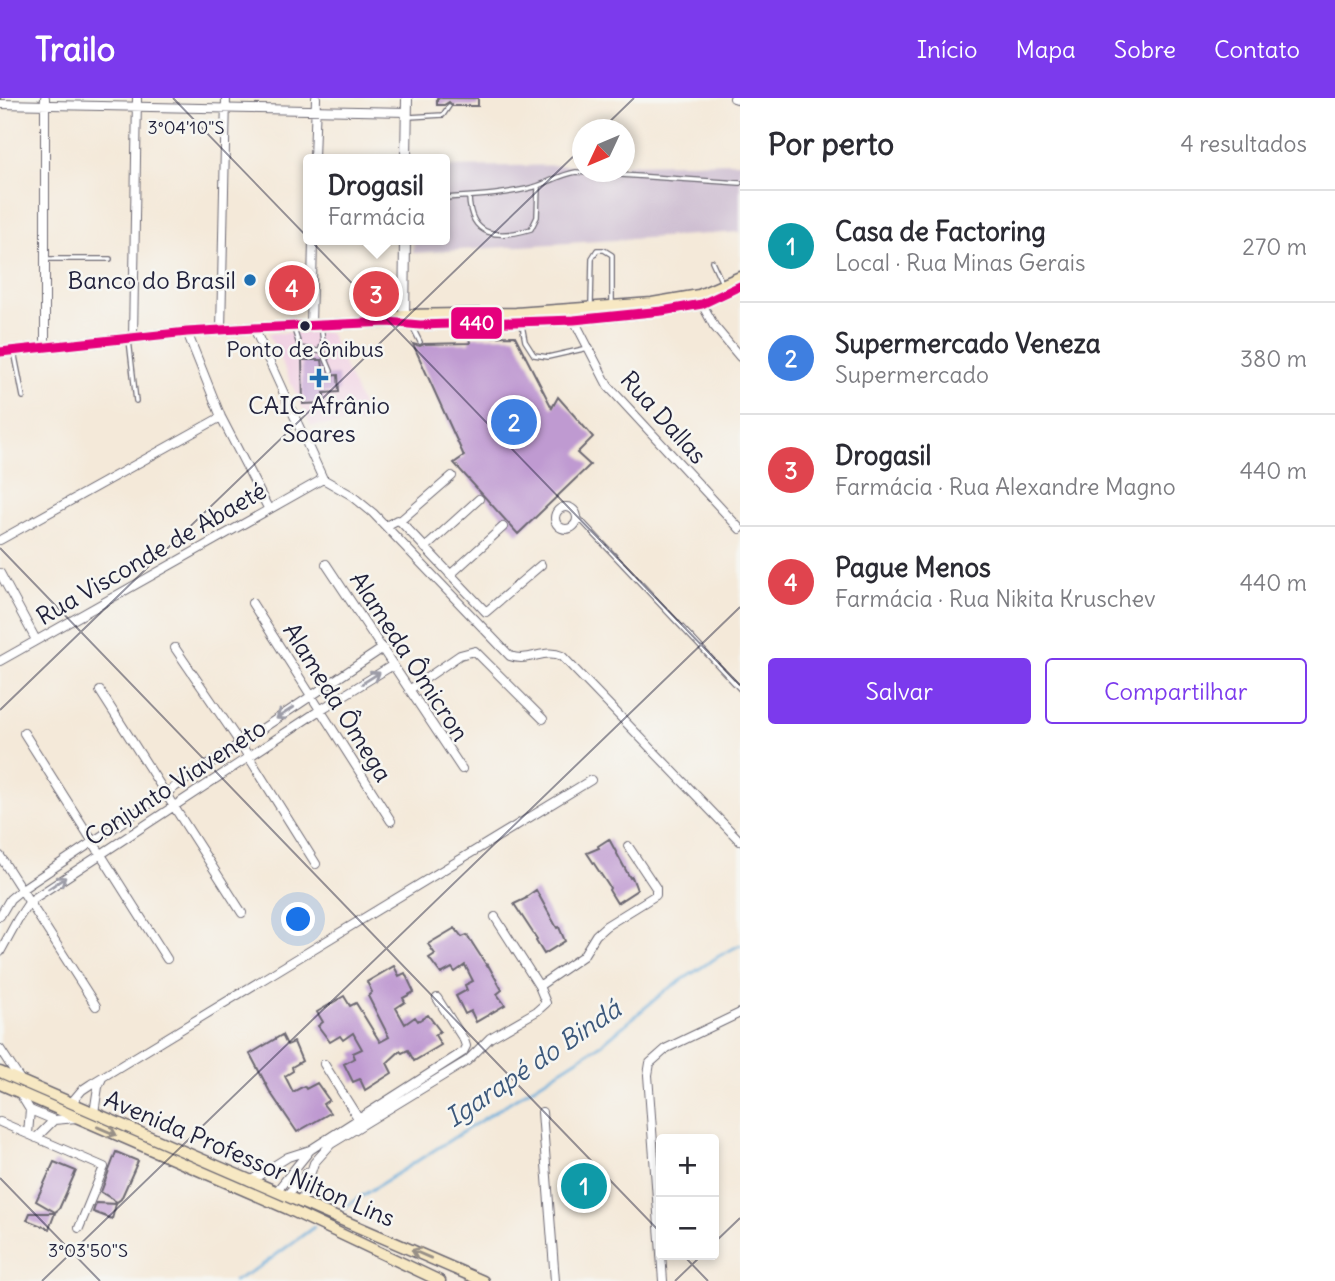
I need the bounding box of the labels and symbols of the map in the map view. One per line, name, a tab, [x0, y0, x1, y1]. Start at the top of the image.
text: 3°04'10"S	[147, 116, 225, 139]
north arrow	[572, 119, 635, 182]
pin: 4	[269, 262, 315, 314]
place label: Banco do Brasil	[68, 265, 236, 295]
pin: 3	[353, 268, 399, 320]
marker: Banco do Brasil	[242, 272, 258, 288]
line badge: 440	[450, 306, 503, 340]
text: 440	[460, 311, 494, 335]
marker: Ponto de ônibus	[298, 319, 312, 333]
place label: Ponto de ônibus	[226, 335, 384, 363]
street label: Rua Dallas	[615, 364, 713, 470]
marker: CAIC Afrânio Soares	[309, 368, 329, 388]
place label: CAIC Afrânio Soares	[248, 390, 390, 448]
pin: 2	[491, 396, 537, 448]
street label: Rua Visconde de Abaeté	[31, 475, 271, 631]
street label: Alameda Ômicron	[344, 566, 476, 747]
street label: Alameda Ômega	[277, 617, 399, 787]
one-way arrow	[361, 670, 380, 685]
one-way arrow	[276, 705, 295, 720]
street label: Conjunto Viaveneto	[79, 712, 271, 852]
one-way arrow	[47, 875, 66, 890]
your location	[281, 902, 315, 936]
water label: Igarapé do Bindá	[439, 991, 628, 1134]
street label: Avenida Professor Nilton Lins	[100, 1083, 400, 1233]
one-way arrow	[96, 1125, 118, 1138]
pin: 1	[561, 1160, 607, 1212]
text: 3°03'50"S	[48, 1239, 128, 1262]
one-way arrow	[410, 1247, 432, 1260]

